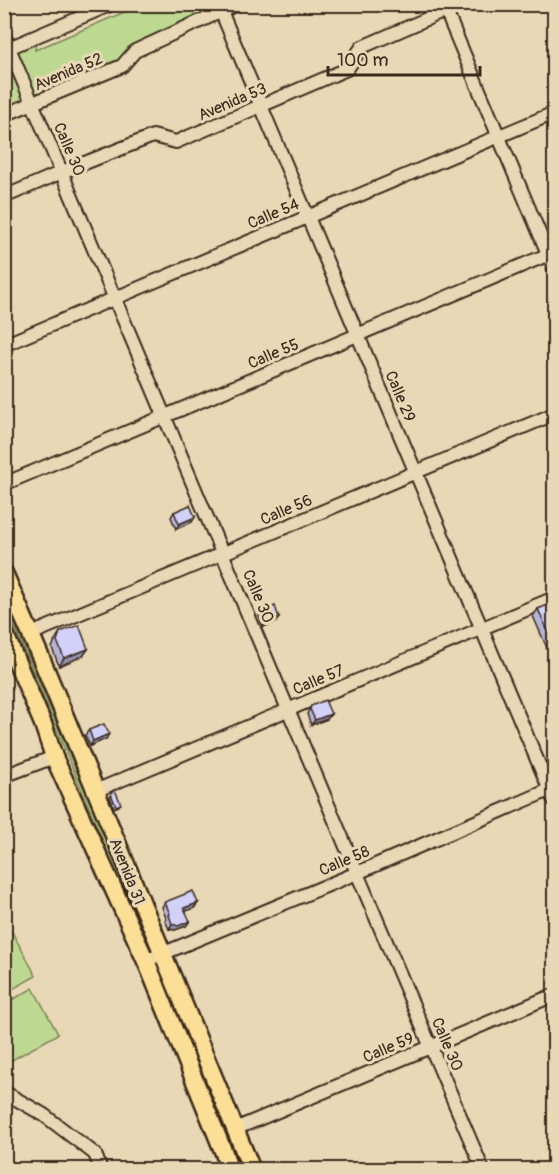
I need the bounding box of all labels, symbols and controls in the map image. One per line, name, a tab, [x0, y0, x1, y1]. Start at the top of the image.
scale bar	[328, 39, 480, 77]
street label: Avenida 52	[31, 49, 106, 95]
text: 100 m	[337, 49, 389, 72]
street label: Avenida 53	[195, 79, 270, 125]
street label: Calle 30	[49, 120, 89, 179]
street label: Calle 54	[245, 194, 302, 234]
street label: Calle 55	[245, 334, 302, 374]
street label: Calle 29	[380, 368, 420, 425]
street label: Calle 56	[258, 490, 315, 530]
street label: Calle 30	[238, 567, 278, 626]
street label: Calle 57	[290, 660, 347, 700]
street label: Avenida 31	[105, 835, 149, 908]
street label: Calle 58	[316, 841, 373, 880]
street label: Calle 30	[427, 1015, 467, 1074]
street label: Calle 59	[360, 1028, 417, 1068]

